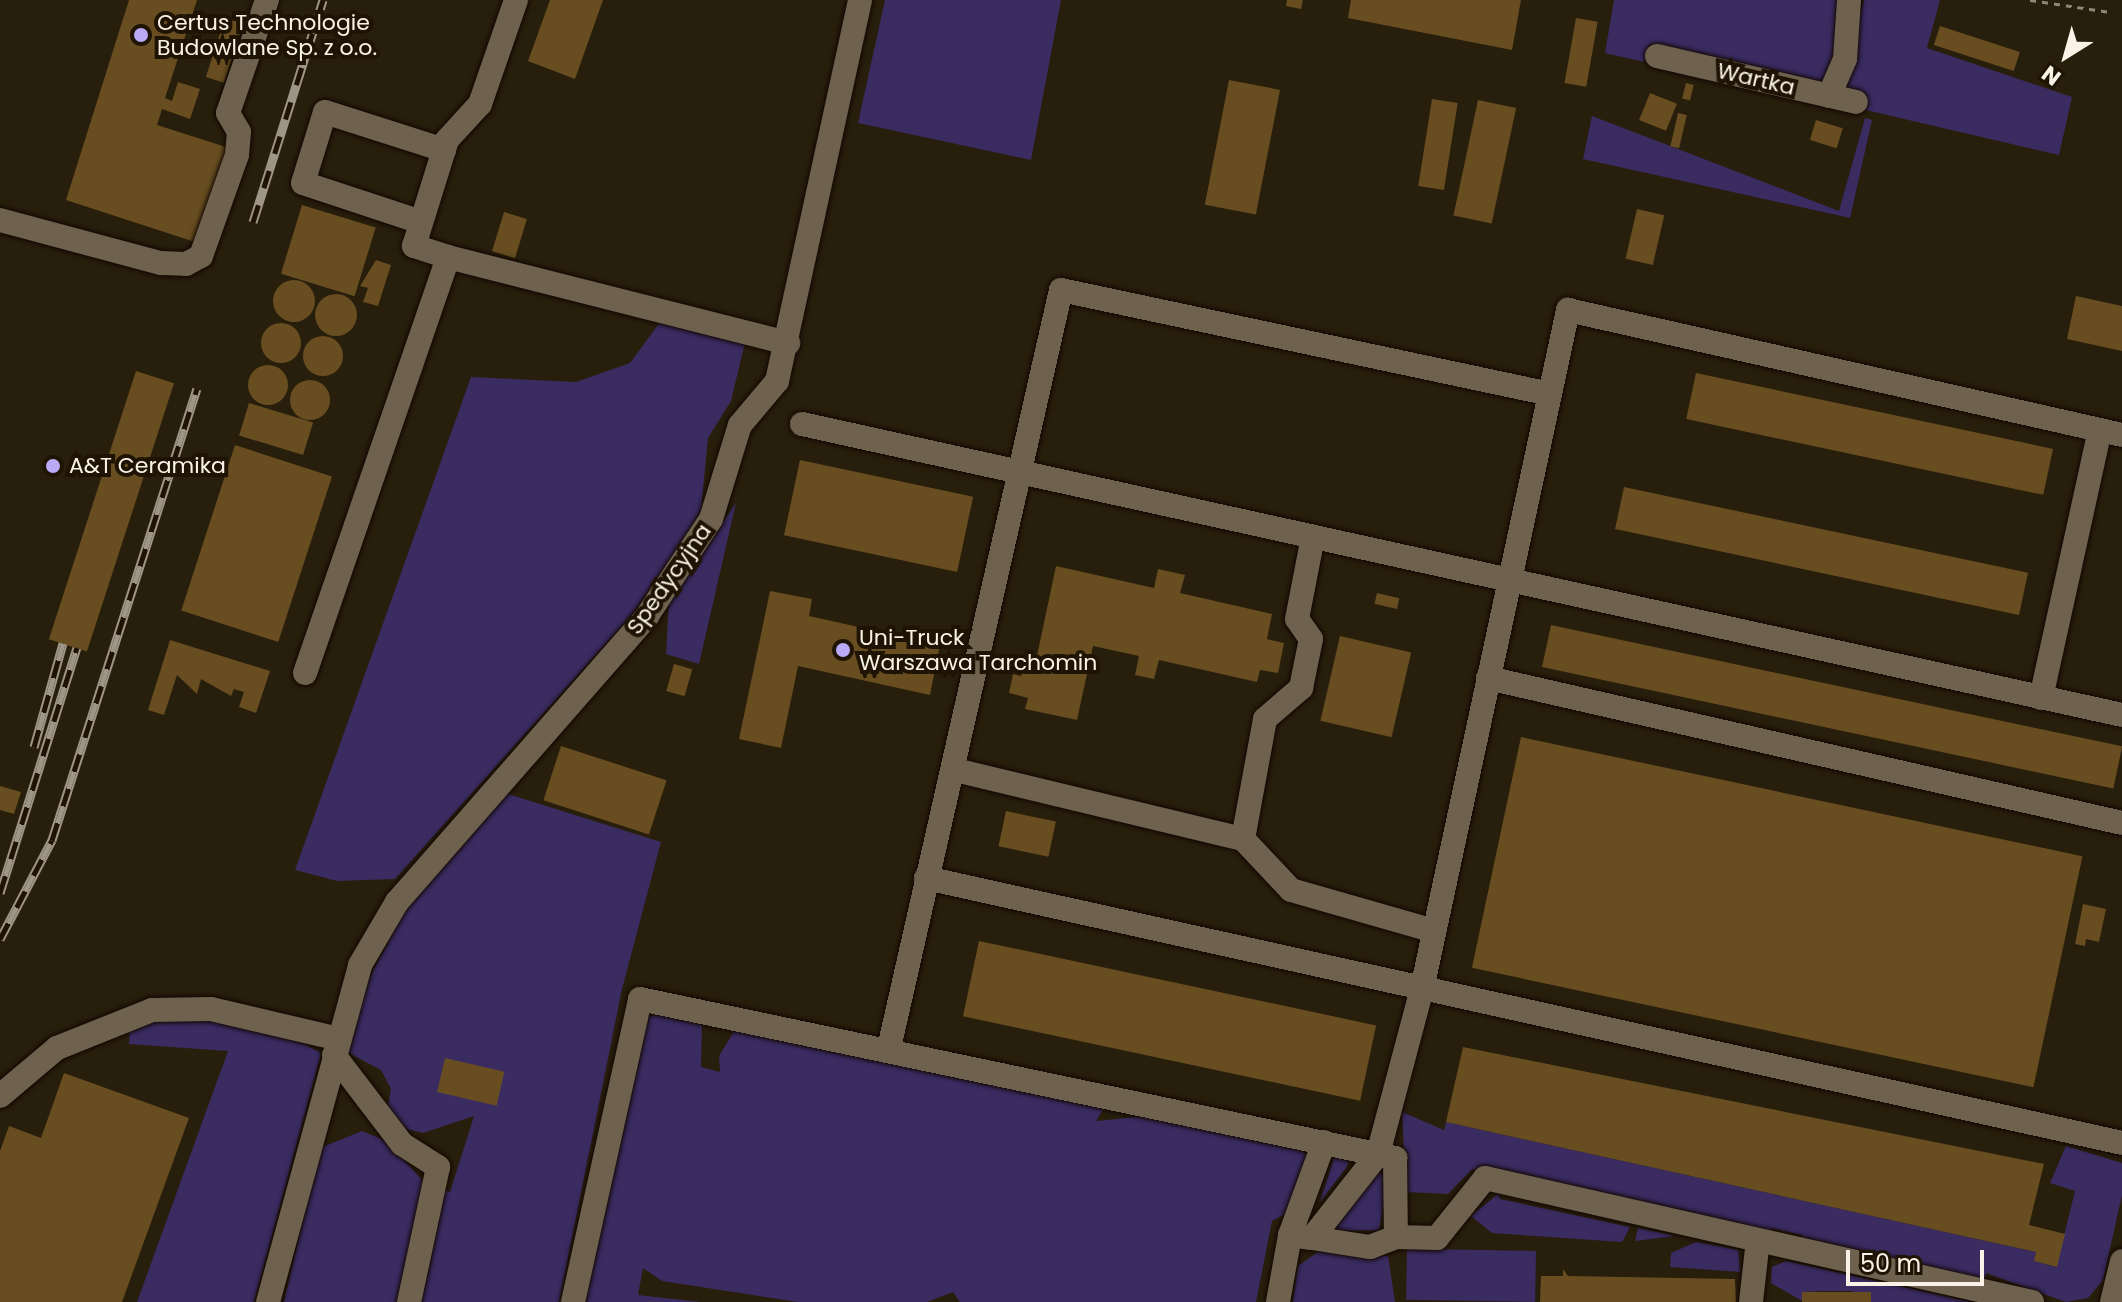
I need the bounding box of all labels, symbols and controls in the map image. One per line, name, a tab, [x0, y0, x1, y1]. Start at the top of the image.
place label: Certus Technologie Budowlane Sp. z o.o.	[157, 9, 377, 60]
north arrow	[2026, 16, 2106, 96]
marker: Certus Technologie Budowlane Sp. z o.o.	[132, 26, 150, 44]
street label: Wartka	[1715, 57, 1797, 101]
text: N	[2035, 58, 2067, 93]
place label: A&T Ceramika	[69, 453, 226, 479]
marker: A&T Ceramika	[44, 457, 62, 475]
street label: Spedycyjna	[621, 519, 717, 639]
place label: Uni-Truck Warszawa Tarchomin	[859, 624, 1097, 676]
marker: Uni-Truck Warszawa Tarchomin	[834, 641, 852, 659]
scale bar	[1850, 1234, 1988, 1284]
text: 50 m	[1860, 1247, 1921, 1280]

